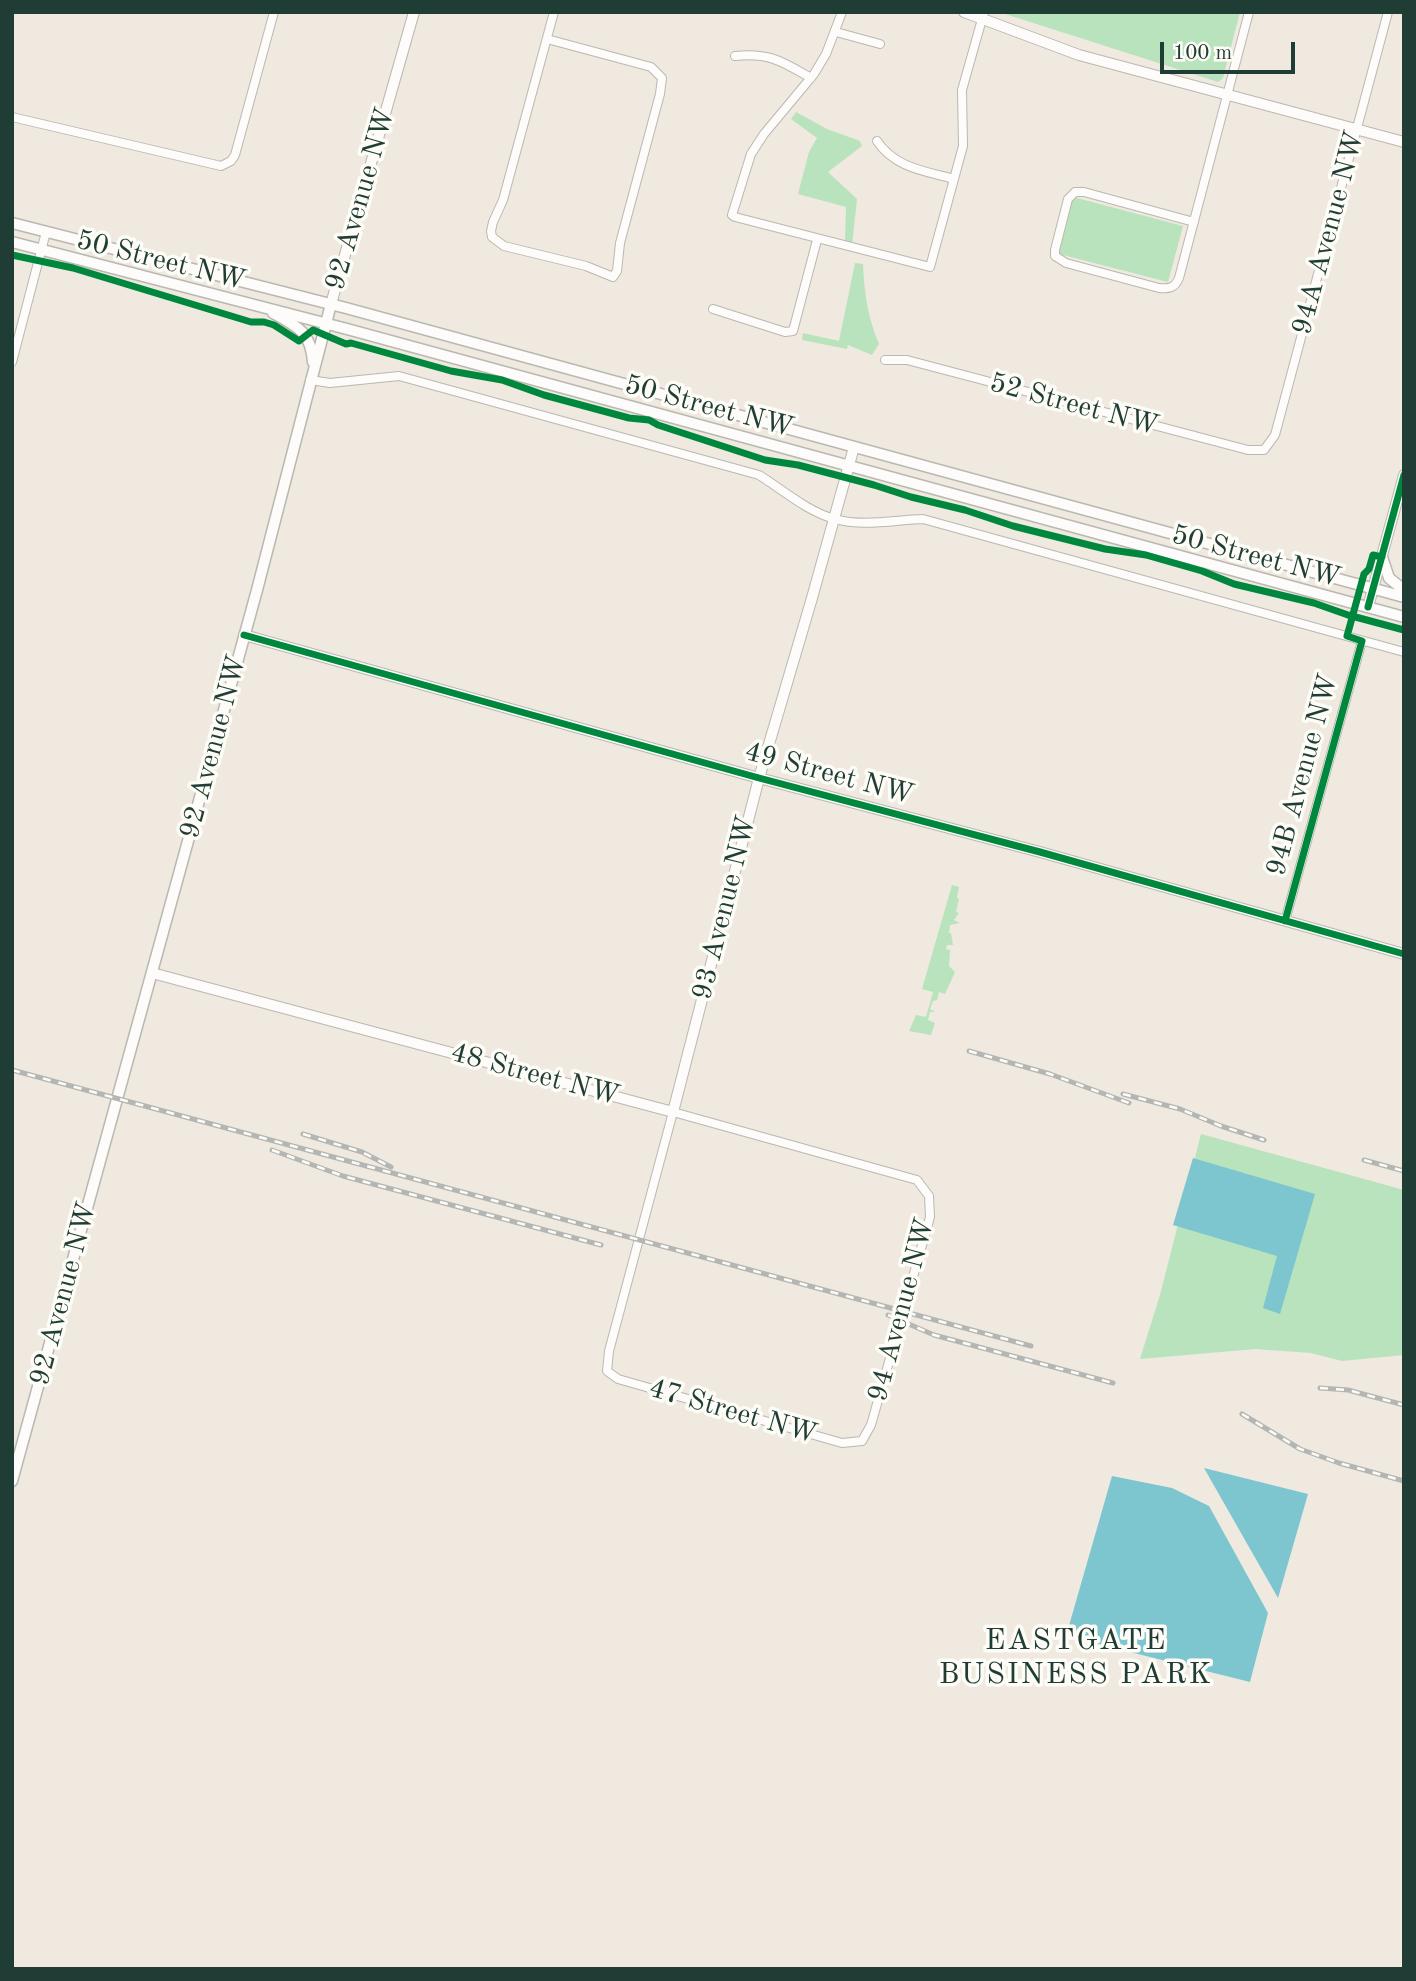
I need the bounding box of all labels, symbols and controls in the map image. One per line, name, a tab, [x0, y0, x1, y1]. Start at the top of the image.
scale bar	[1164, 28, 1299, 72]
text: 100 m	[1173, 43, 1232, 64]
street label: 92 Avenue NW	[319, 104, 403, 294]
street label: 94A Avenue NW	[1286, 127, 1372, 339]
street label: 50 Street NW	[73, 224, 249, 298]
street label: 52 Street NW	[986, 366, 1162, 444]
street label: 50 Street NW	[621, 368, 797, 446]
street label: 50 Street NW	[1168, 518, 1344, 596]
street label: 92 Avenue NW	[173, 652, 255, 842]
street label: 94B Avenue NW	[1260, 670, 1346, 880]
street label: 49 Street NW	[741, 735, 917, 813]
street label: 93 Avenue NW	[686, 812, 764, 1004]
street label: 48 Street NW	[447, 1036, 623, 1114]
street label: 92 Avenue NW	[23, 1199, 105, 1389]
street label: 94 Avenue NW	[861, 1215, 943, 1405]
street label: 47 Street NW	[645, 1372, 821, 1452]
district label: EASTGATE BUSINESS PARK	[940, 1623, 1212, 1694]

